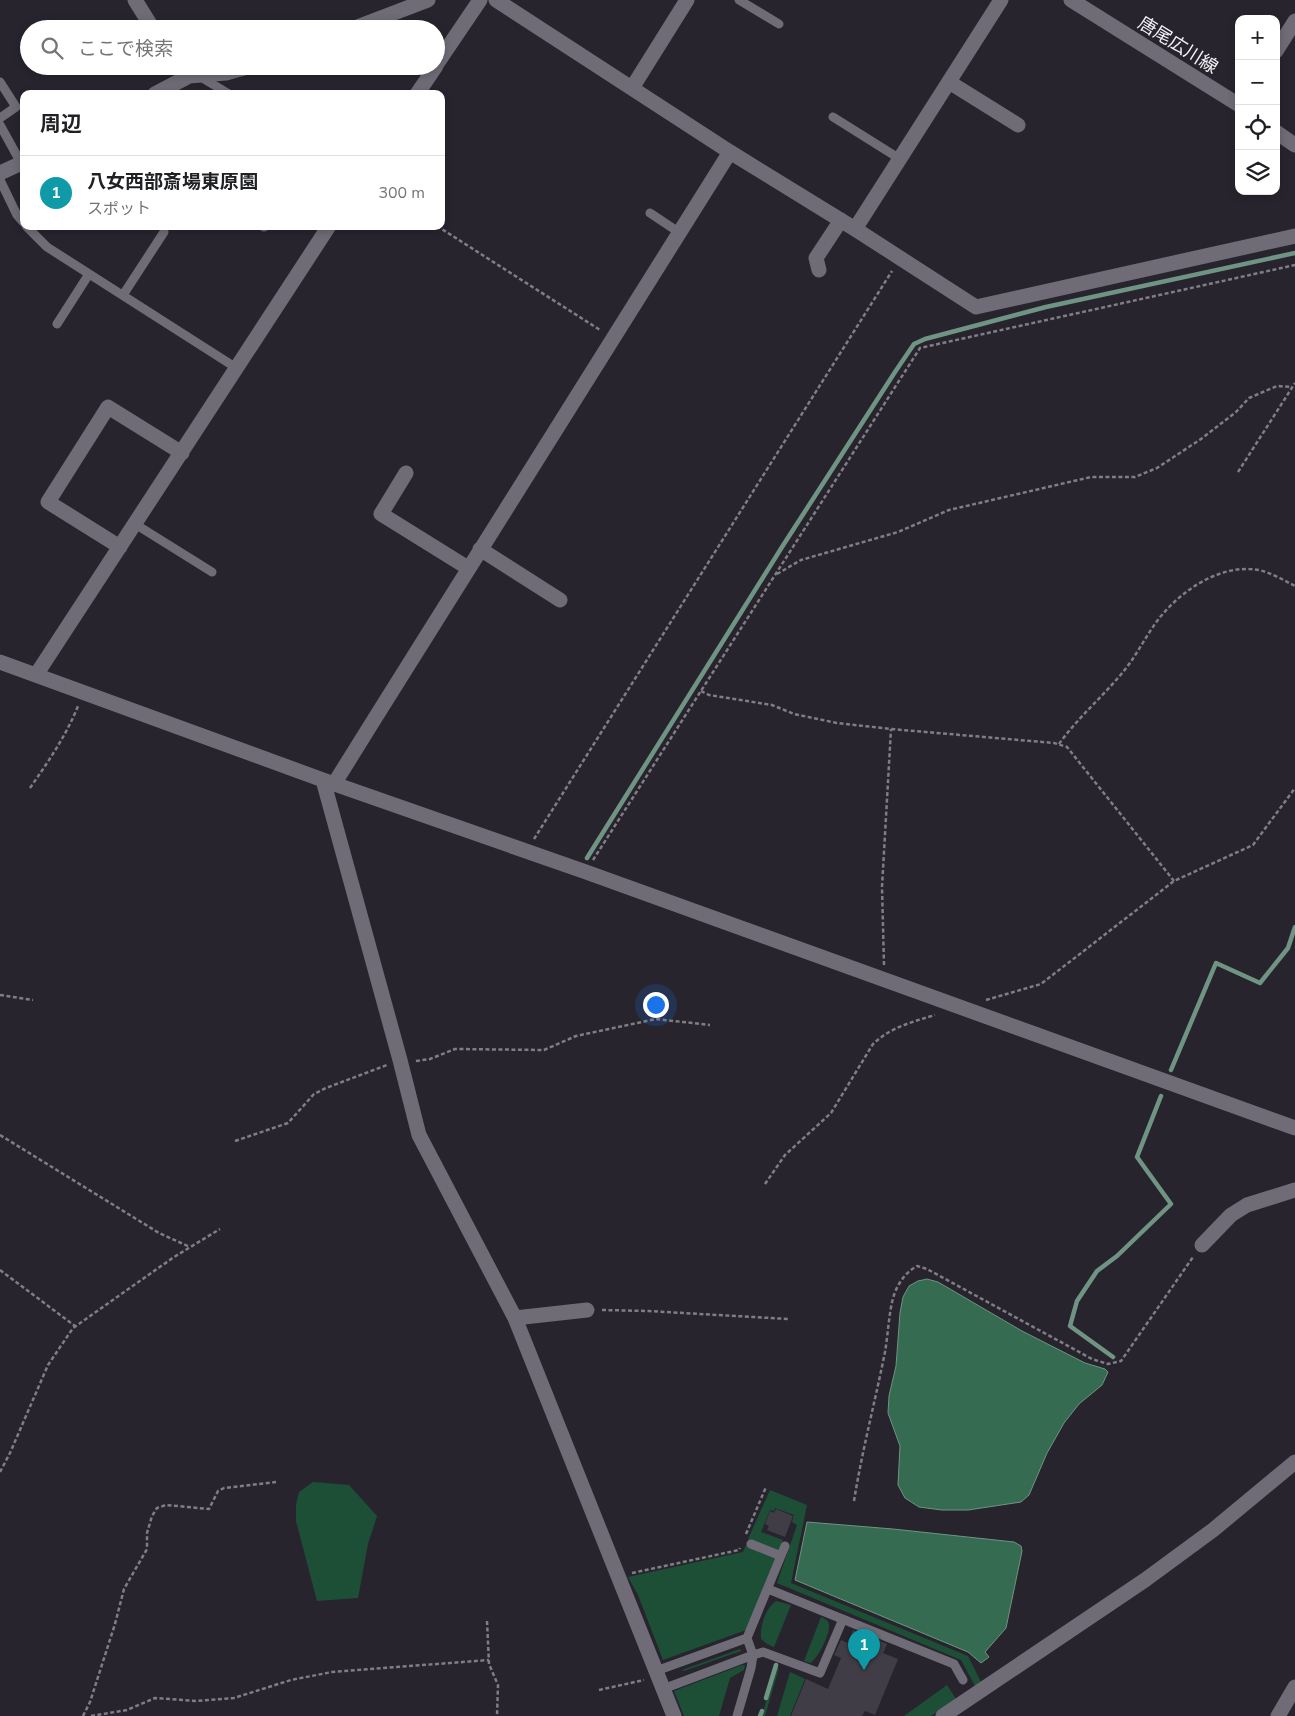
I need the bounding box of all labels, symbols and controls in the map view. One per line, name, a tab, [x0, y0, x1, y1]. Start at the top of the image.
street label: 唐尾広川線	[1133, 11, 1223, 79]
map controls	[1235, 15, 1280, 195]
button: +	[1235, 15, 1280, 60]
search box	[20, 20, 445, 75]
icon: search	[38, 34, 66, 62]
text: ここで検索	[78, 36, 173, 62]
button: −	[1235, 60, 1280, 105]
button: locate	[1235, 105, 1280, 150]
text: 周辺	[40, 110, 82, 138]
button: layers	[1235, 150, 1280, 195]
text: 八女西部斎場東原園	[87, 169, 258, 195]
text: 1	[51, 182, 61, 204]
text: 300 m	[378, 182, 425, 204]
text: スポット	[87, 198, 151, 220]
your location	[643, 992, 669, 1018]
pin: 1	[848, 1629, 880, 1670]

